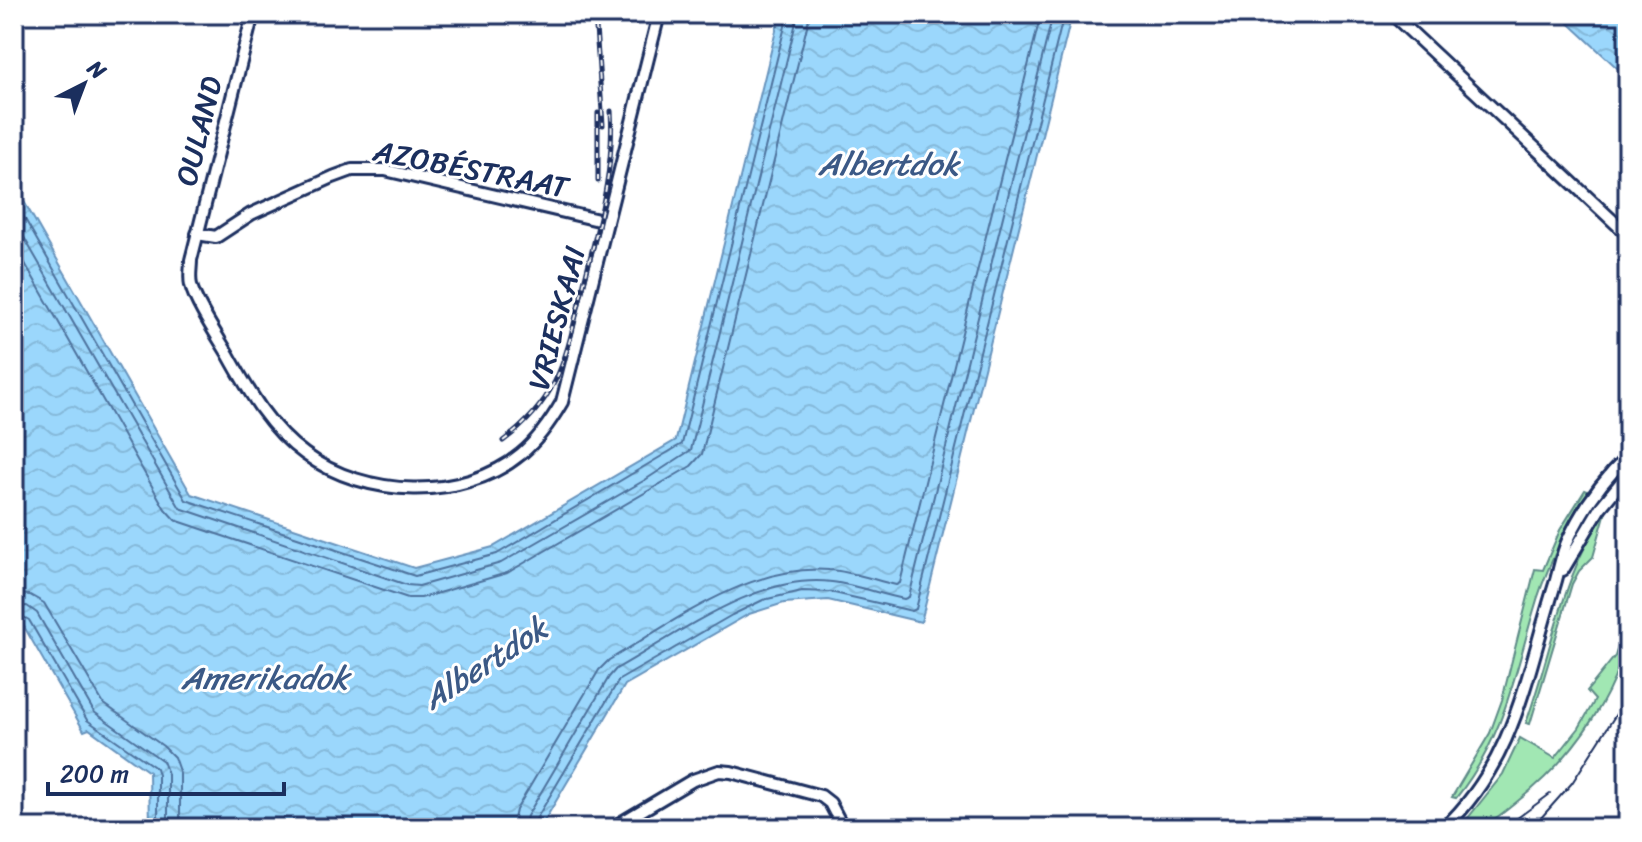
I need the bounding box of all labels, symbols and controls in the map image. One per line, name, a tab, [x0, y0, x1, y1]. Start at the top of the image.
north arrow	[44, 44, 124, 124]
text: N	[78, 49, 116, 90]
street label: OULAND	[159, 70, 239, 192]
street label: AZOBÉSTRAAT	[368, 123, 575, 215]
water label: Albertdok	[818, 136, 961, 193]
street label: VRIESKAAI	[512, 240, 602, 396]
water label: Albertdok	[410, 600, 562, 726]
water label: Amerikadok	[180, 650, 353, 707]
scale bar	[48, 746, 284, 796]
text: 200 m	[60, 753, 129, 795]

